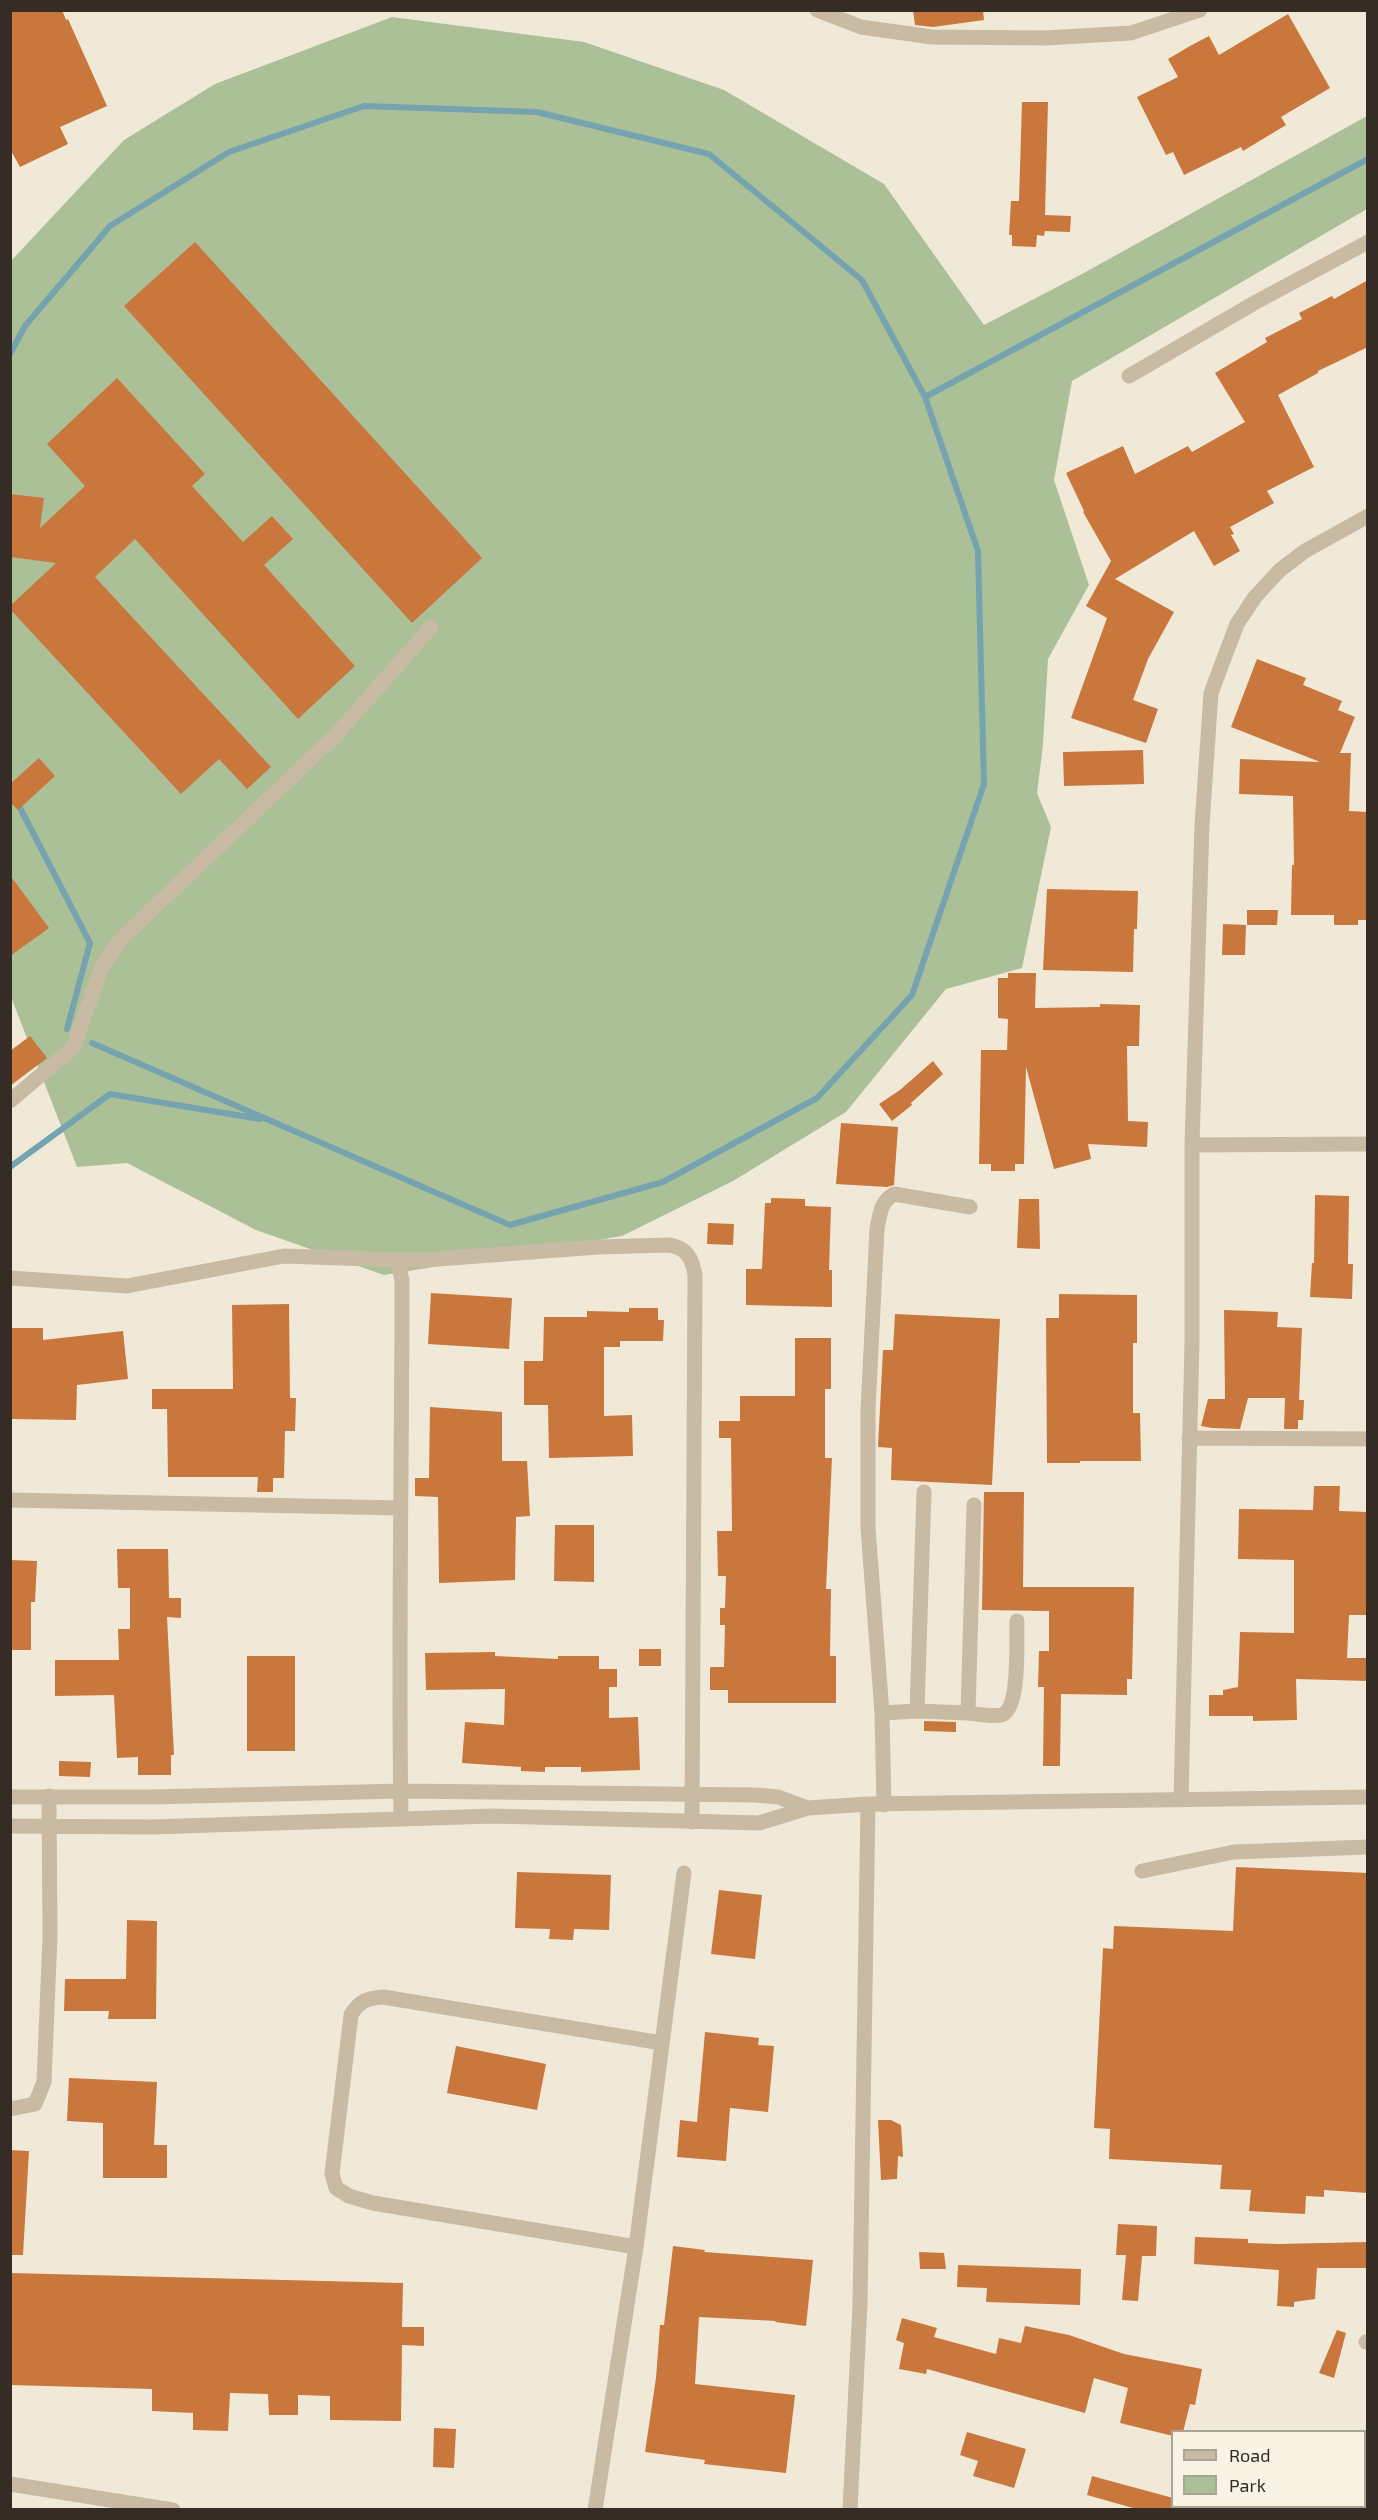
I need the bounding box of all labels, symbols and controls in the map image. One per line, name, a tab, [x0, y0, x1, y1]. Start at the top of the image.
legend	[1171, 2430, 1366, 2508]
text: Road	[1229, 2444, 1270, 2466]
text: Park	[1229, 2474, 1266, 2496]

